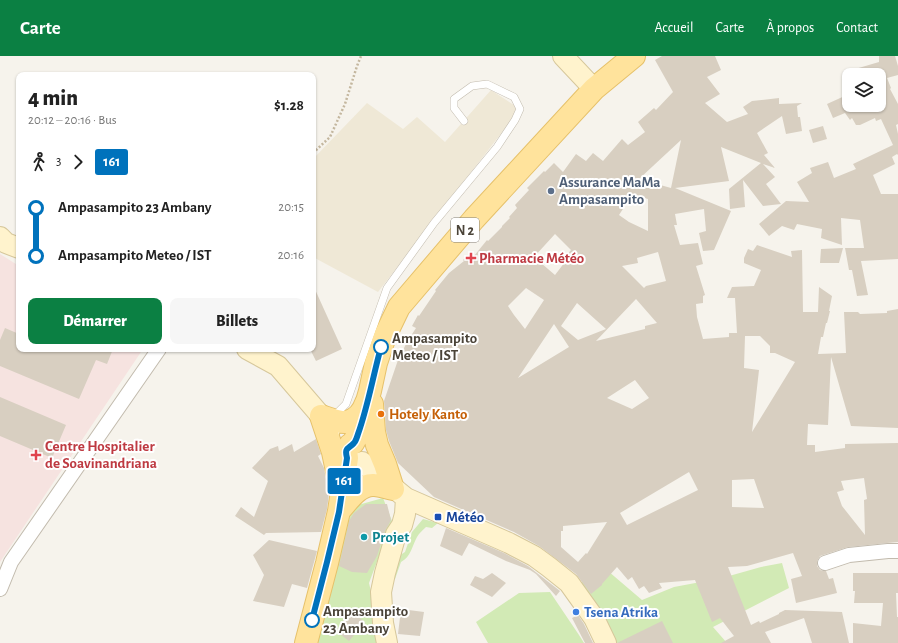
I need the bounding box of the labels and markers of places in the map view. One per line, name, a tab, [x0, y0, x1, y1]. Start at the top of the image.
place label: Assurance MaMa Ampasampito	[559, 175, 661, 207]
marker: Assurance MaMa Ampasampito	[546, 186, 556, 196]
place label: Pharmacie Météo	[479, 251, 584, 266]
marker: Pharmacie Météo	[466, 253, 476, 263]
place label: Ampasampito Meteo / IST	[392, 331, 477, 363]
marker: Ampasampito Meteo / IST	[373, 339, 389, 355]
place label: Hotely Kanto	[389, 407, 468, 422]
marker: Hotely Kanto	[376, 409, 386, 419]
place label: Centre Hospitalier de Soavinandriana	[45, 439, 157, 471]
marker: Centre Hospitalier de Soavinandriana	[30, 449, 42, 461]
place label: Météo	[446, 510, 484, 525]
marker: Météo	[433, 512, 443, 522]
place label: Projet	[372, 530, 409, 545]
marker: Projet	[359, 532, 369, 542]
place label: Ampasampito 23 Ambany	[323, 604, 408, 636]
place label: Tsena Atrika	[584, 605, 658, 620]
marker: Tsena Atrika	[571, 607, 581, 617]
marker: Ampasampito 23 Ambany	[304, 612, 320, 628]

